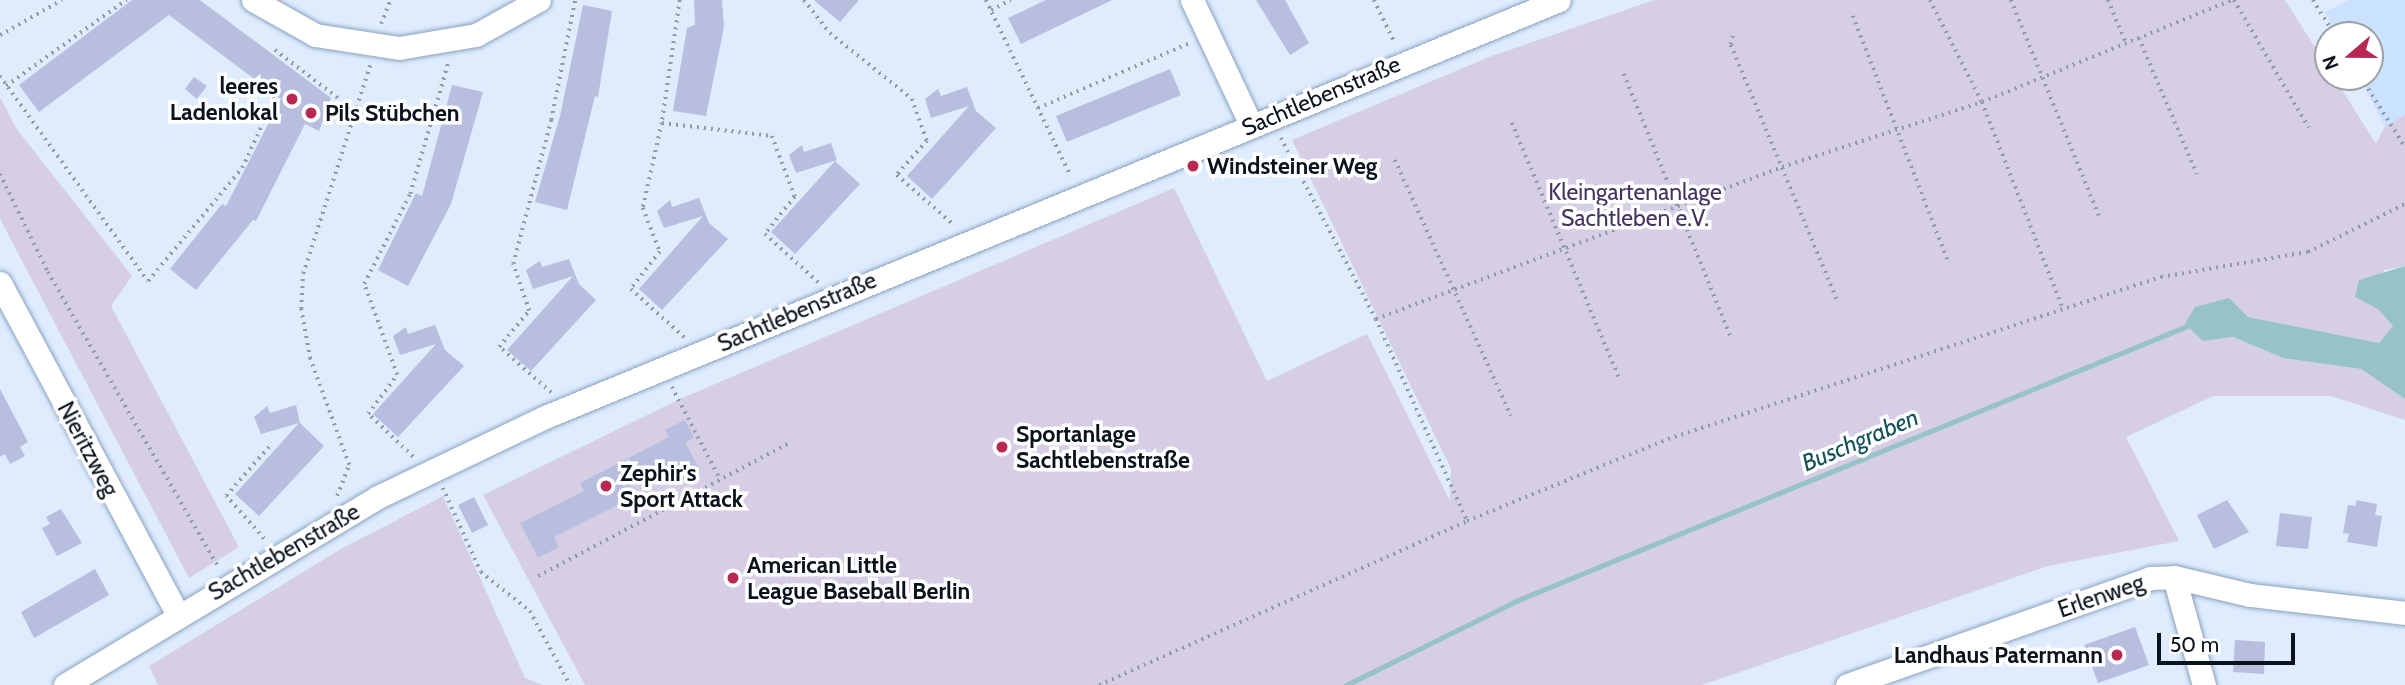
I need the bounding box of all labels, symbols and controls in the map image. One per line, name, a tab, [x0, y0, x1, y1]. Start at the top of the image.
north arrow	[2314, 21, 2384, 91]
street label: Sachtlebenstraße	[1237, 50, 1405, 142]
text: N	[2318, 52, 2344, 73]
place label: leeres Ladenlokal	[170, 72, 278, 126]
marker: leeres Ladenlokal	[284, 91, 300, 107]
place label: Pils Stübchen	[325, 99, 460, 127]
marker: Pils Stübchen	[303, 105, 319, 121]
place label: Windsteiner Weg	[1207, 152, 1377, 180]
marker: Windsteiner Weg	[1185, 158, 1201, 174]
park label: Kleingartenanlage Sachtleben e.V.	[1548, 178, 1722, 232]
street label: Sachtlebenstraße	[713, 266, 881, 358]
street label: Nieritzweg	[52, 397, 124, 501]
water label: Buschgraben	[1797, 403, 1923, 477]
place label: Sportanlage Sachtlebenstraße	[1016, 420, 1190, 474]
marker: Sportanlage Sachtlebenstraße	[994, 439, 1010, 455]
place label: Zephir's Sport Attack	[620, 459, 743, 513]
marker: Zephir's Sport Attack	[598, 478, 614, 494]
street label: Sachtlebenstraße	[204, 498, 364, 606]
place label: American Little League Baseball Berlin	[747, 551, 970, 605]
street label: Erlenweg	[2054, 568, 2148, 624]
marker: American Little League Baseball Berlin	[725, 570, 741, 586]
scale bar	[2160, 618, 2298, 662]
text: 50 m	[2170, 632, 2219, 657]
place label: Landhaus Patermann	[1894, 641, 2103, 669]
marker: Landhaus Patermann	[2109, 647, 2125, 663]

